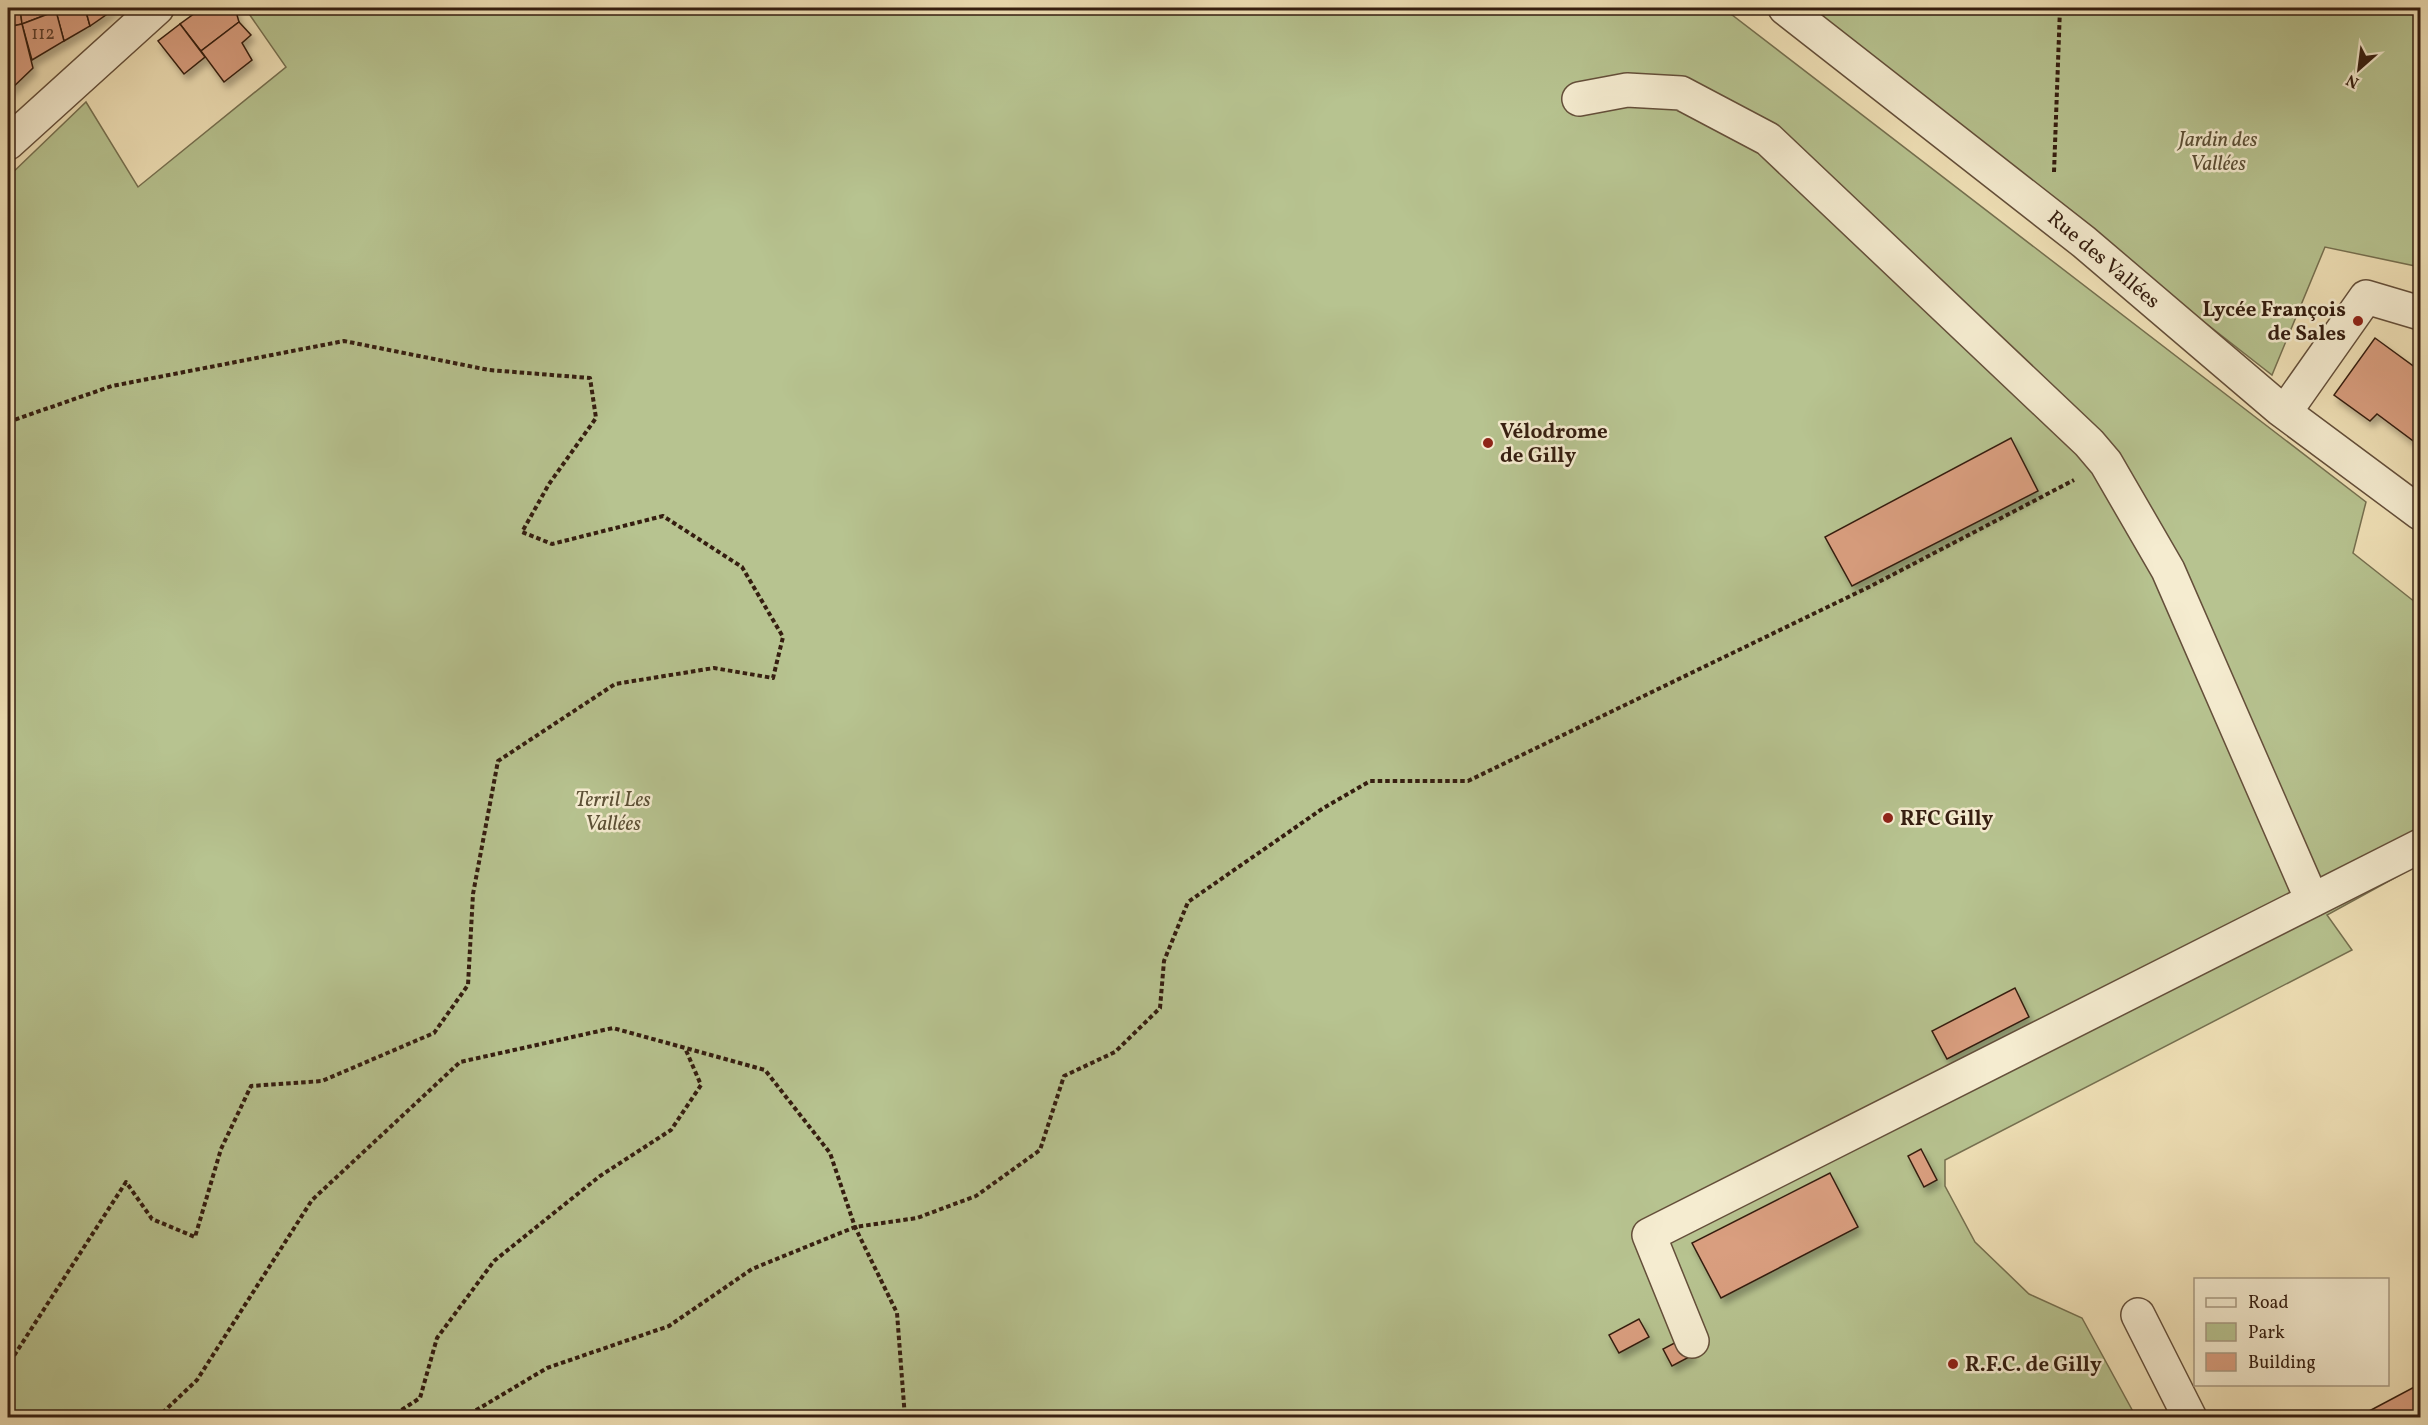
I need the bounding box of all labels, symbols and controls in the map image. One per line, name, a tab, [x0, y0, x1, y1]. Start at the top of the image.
house number: 112	[31, 22, 55, 47]
north arrow	[2329, 39, 2389, 99]
text: N	[2342, 68, 2363, 93]
park label: Jardin des Vallées	[2176, 126, 2258, 179]
street label: Rue des Vallées	[2040, 204, 2166, 316]
place label: Lycée François de Sales	[2203, 296, 2346, 349]
marker: Lycée François de Sales	[2351, 314, 2365, 328]
place label: Vélodrome de Gilly	[1500, 418, 1608, 471]
marker: Vélodrome de Gilly	[1481, 436, 1495, 450]
park label: Terril Les Vallées	[575, 786, 651, 839]
place label: RFC Gilly	[1900, 805, 1994, 834]
marker: RFC Gilly	[1881, 811, 1895, 825]
legend	[2194, 1278, 2389, 1386]
text: Road	[2248, 1291, 2289, 1316]
text: Park	[2248, 1321, 2285, 1346]
place label: R.F.C. de Gilly	[1965, 1351, 2102, 1380]
text: Building	[2248, 1351, 2316, 1376]
marker: R.F.C. de Gilly	[1946, 1357, 1960, 1371]

